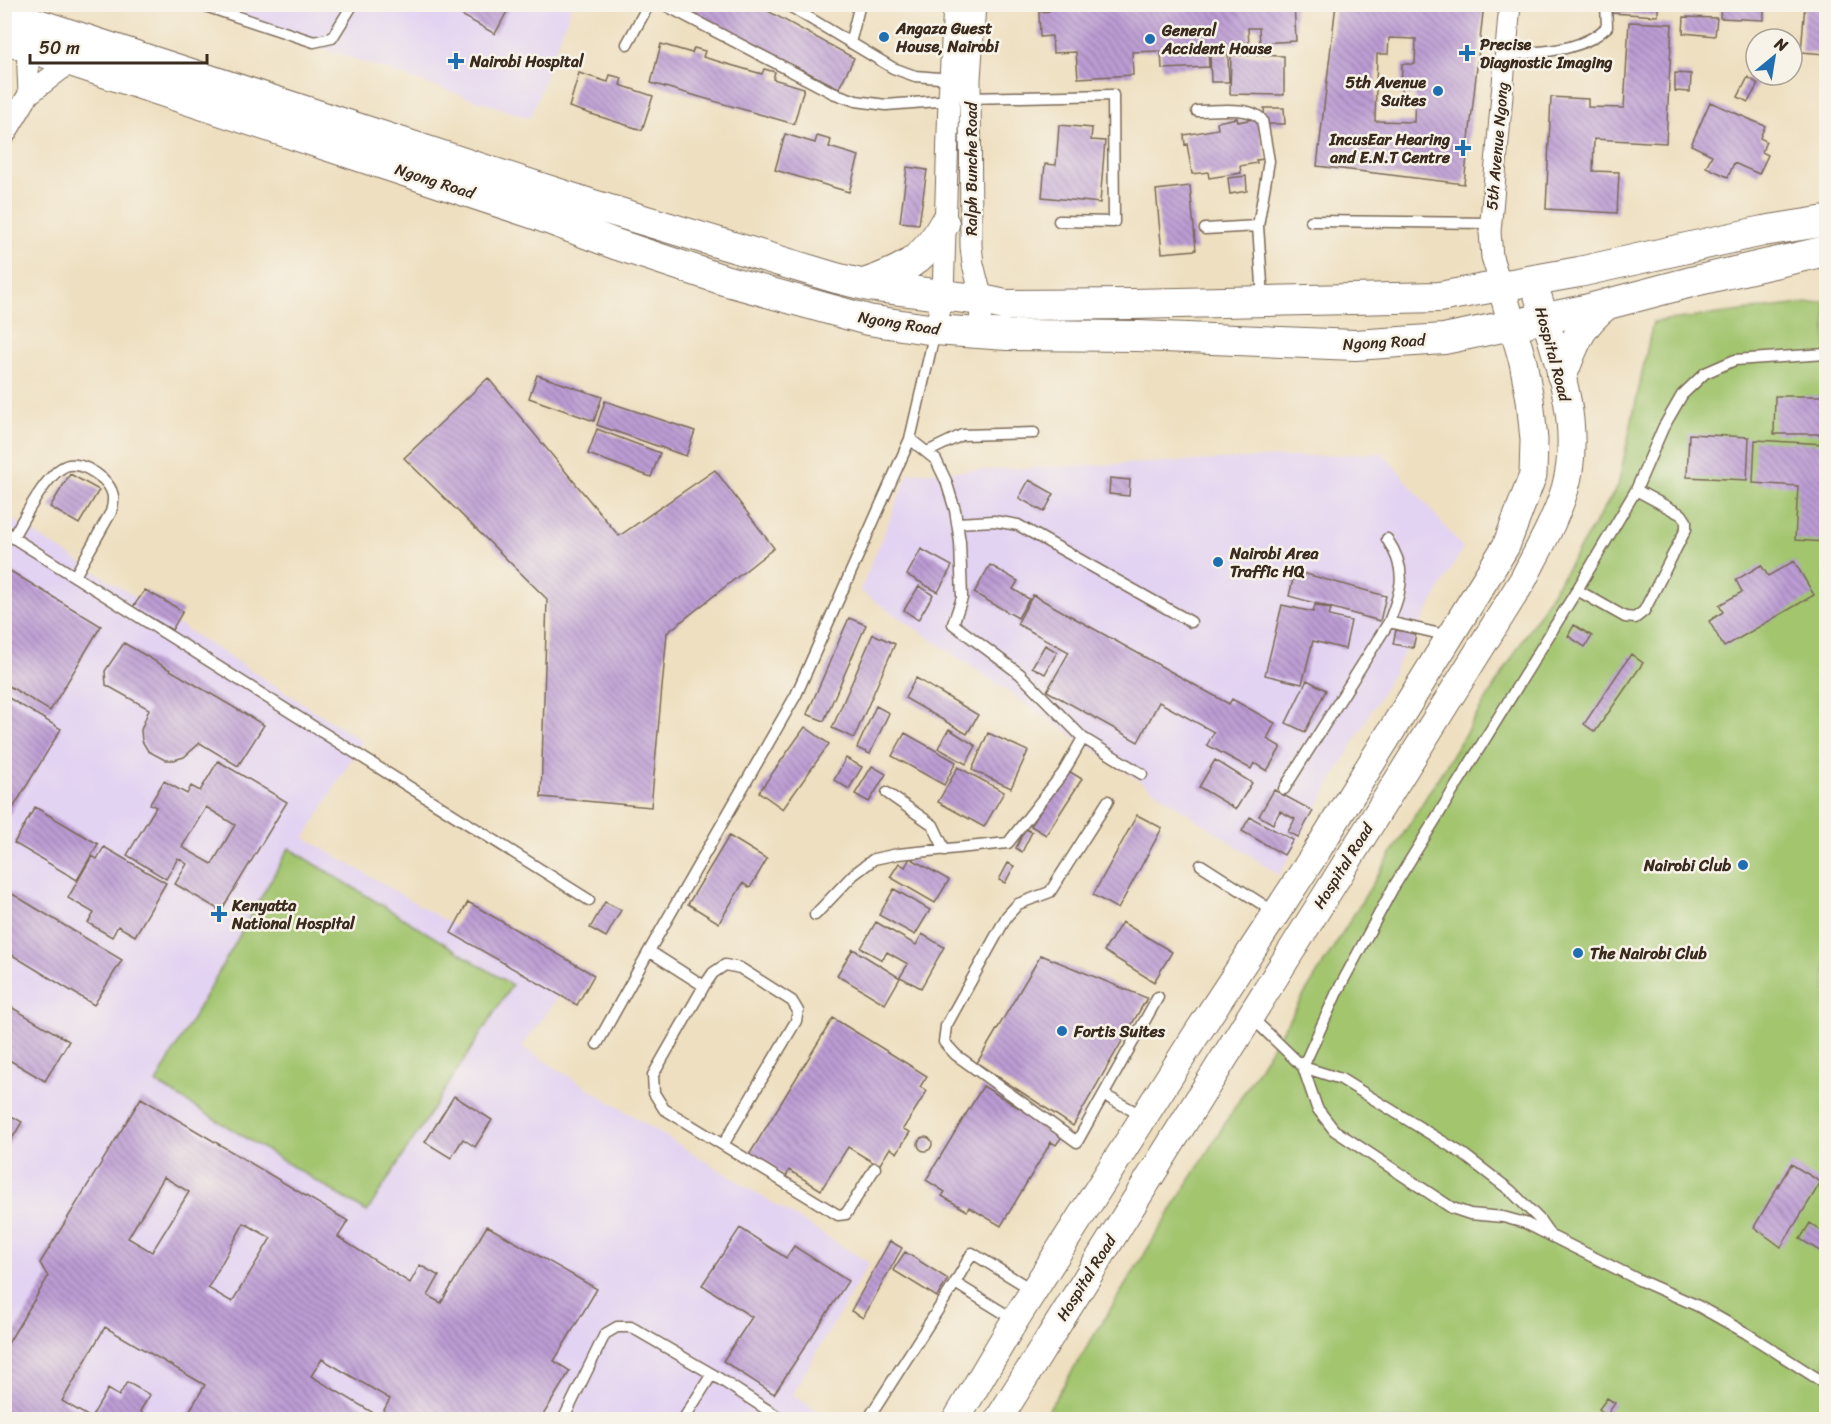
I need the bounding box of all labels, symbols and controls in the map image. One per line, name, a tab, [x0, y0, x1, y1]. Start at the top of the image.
place label: Angaza Guest House, Nairobi	[895, 14, 1000, 61]
place label: General Accident House	[1161, 16, 1273, 63]
scale bar	[30, 27, 207, 65]
north arrow	[1744, 27, 1804, 87]
text: N	[1768, 29, 1794, 60]
marker: Angaza Guest House, Nairobi	[877, 30, 891, 44]
place label: Precise Diagnostic Imaging	[1480, 30, 1613, 77]
text: 50 m	[39, 32, 80, 64]
marker: General Accident House	[1143, 32, 1157, 46]
marker: Precise Diagnostic Imaging	[1458, 44, 1476, 62]
place label: Nairobi Hospital	[469, 47, 585, 76]
marker: Nairobi Hospital	[447, 52, 465, 70]
place label: 5th Avenue Suites	[1346, 68, 1427, 115]
street label: 5th Avenue Ngong	[1477, 81, 1517, 211]
marker: 5th Avenue Suites	[1431, 84, 1445, 98]
street label: Ralph Bunche Road	[957, 101, 986, 236]
place label: IncusEar Hearing and E.N.T Centre	[1328, 125, 1451, 172]
marker: IncusEar Hearing and E.N.T Centre	[1454, 139, 1472, 157]
street label: Ngong Road	[391, 154, 480, 208]
street label: Ngong Road	[856, 302, 944, 344]
street label: Hospital Road	[1526, 303, 1580, 406]
street label: Ngong Road	[1342, 325, 1427, 359]
place label: Nairobi Area Traffic HQ	[1229, 539, 1319, 586]
marker: Nairobi Area Traffic HQ	[1211, 555, 1225, 569]
street label: Hospital Road	[1305, 816, 1382, 915]
place label: Nairobi Club	[1643, 851, 1731, 880]
marker: Nairobi Club	[1736, 858, 1750, 872]
place label: Kenyatta National Hospital	[231, 891, 356, 938]
marker: Kenyatta National Hospital	[210, 905, 228, 923]
place label: The Nairobi Club	[1590, 939, 1707, 968]
marker: The Nairobi Club	[1571, 946, 1585, 960]
place label: Fortis Suites	[1073, 1017, 1166, 1046]
marker: Fortis Suites	[1055, 1024, 1069, 1038]
street label: Hospital Road	[1048, 1228, 1125, 1327]

